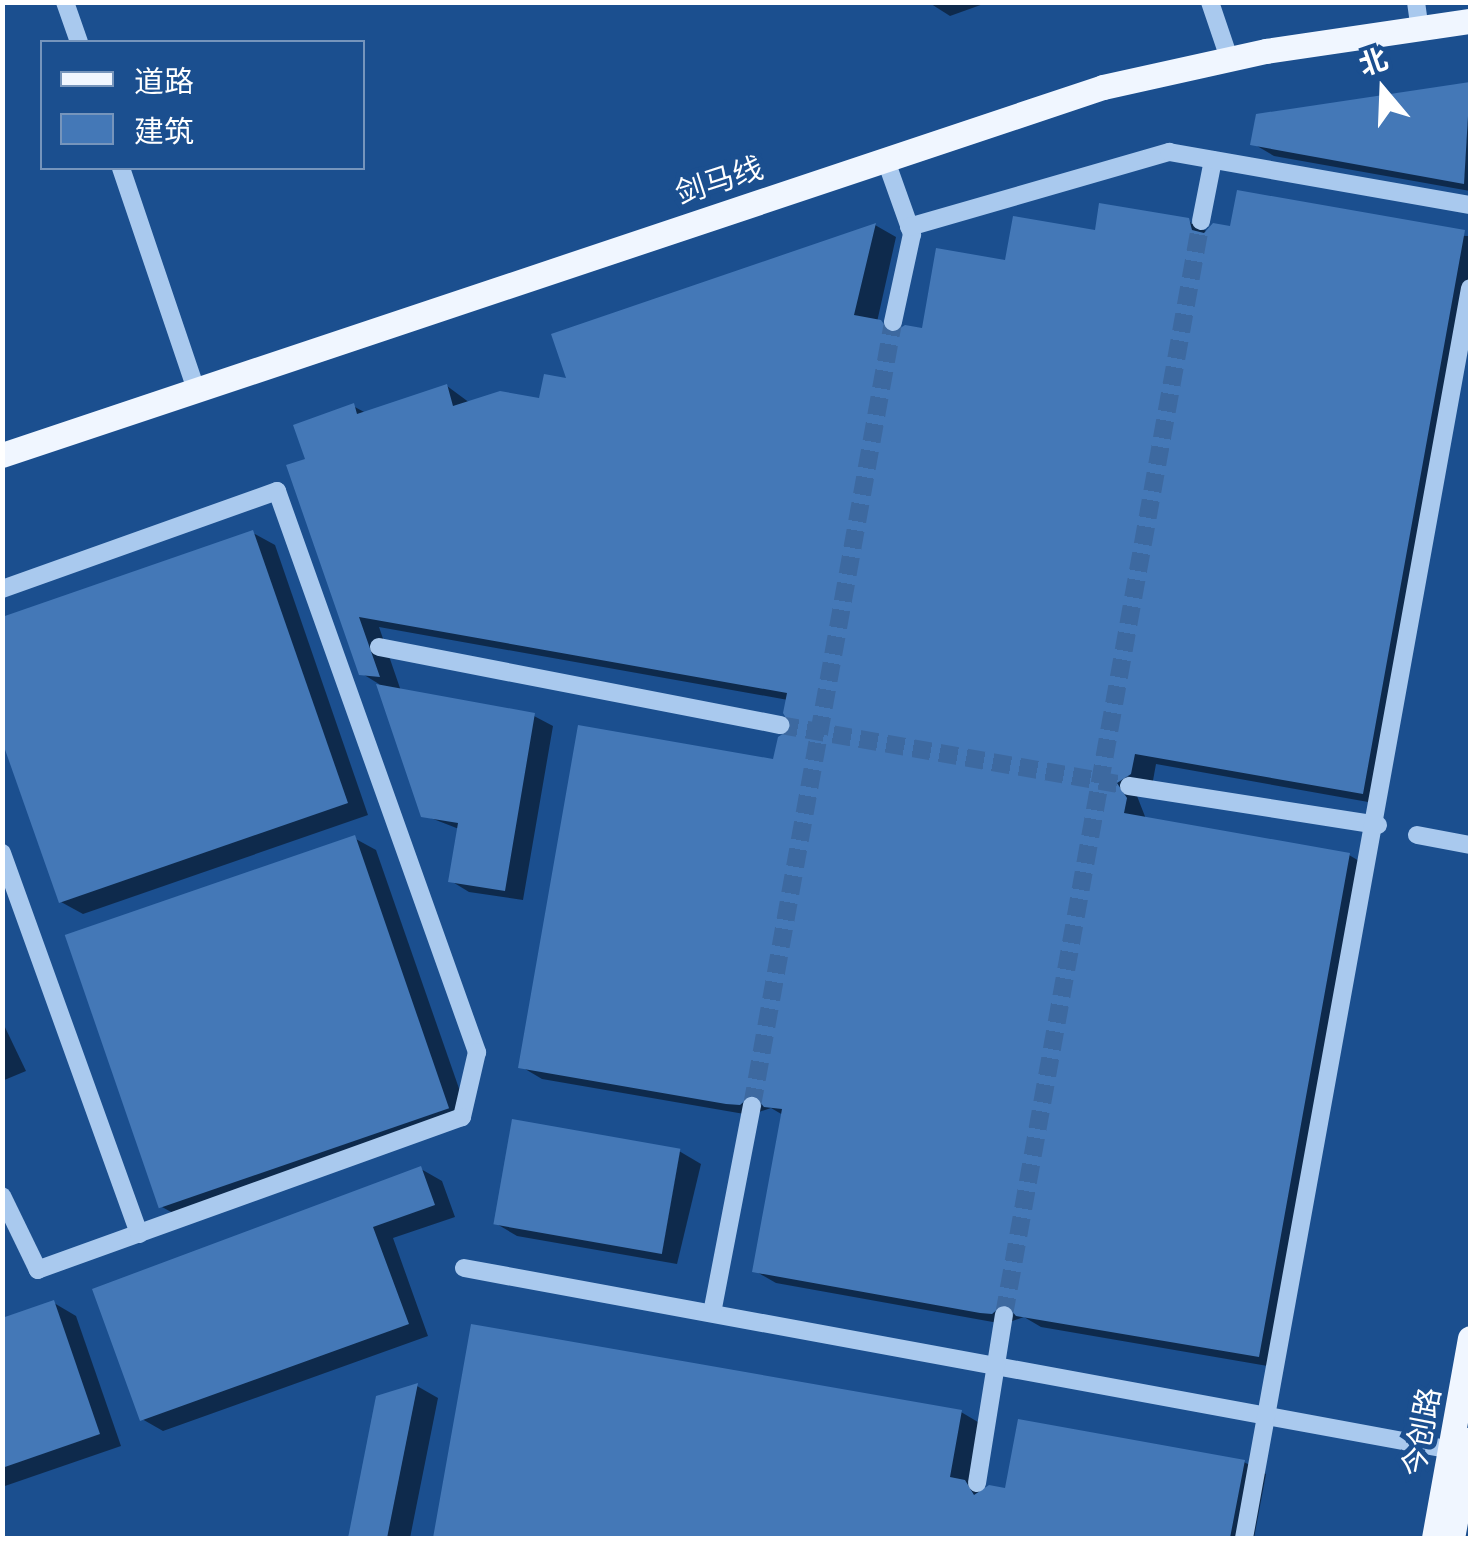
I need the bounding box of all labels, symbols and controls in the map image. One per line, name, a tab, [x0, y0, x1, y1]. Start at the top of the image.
legend	[40, 40, 365, 170]
north arrow	[1333, 40, 1433, 140]
text: 北	[1354, 41, 1392, 81]
text: 道路	[134, 63, 194, 99]
text: 建筑	[134, 113, 194, 149]
street label: 剑马线	[671, 149, 767, 211]
street label: 今创路	[1395, 1384, 1447, 1480]

